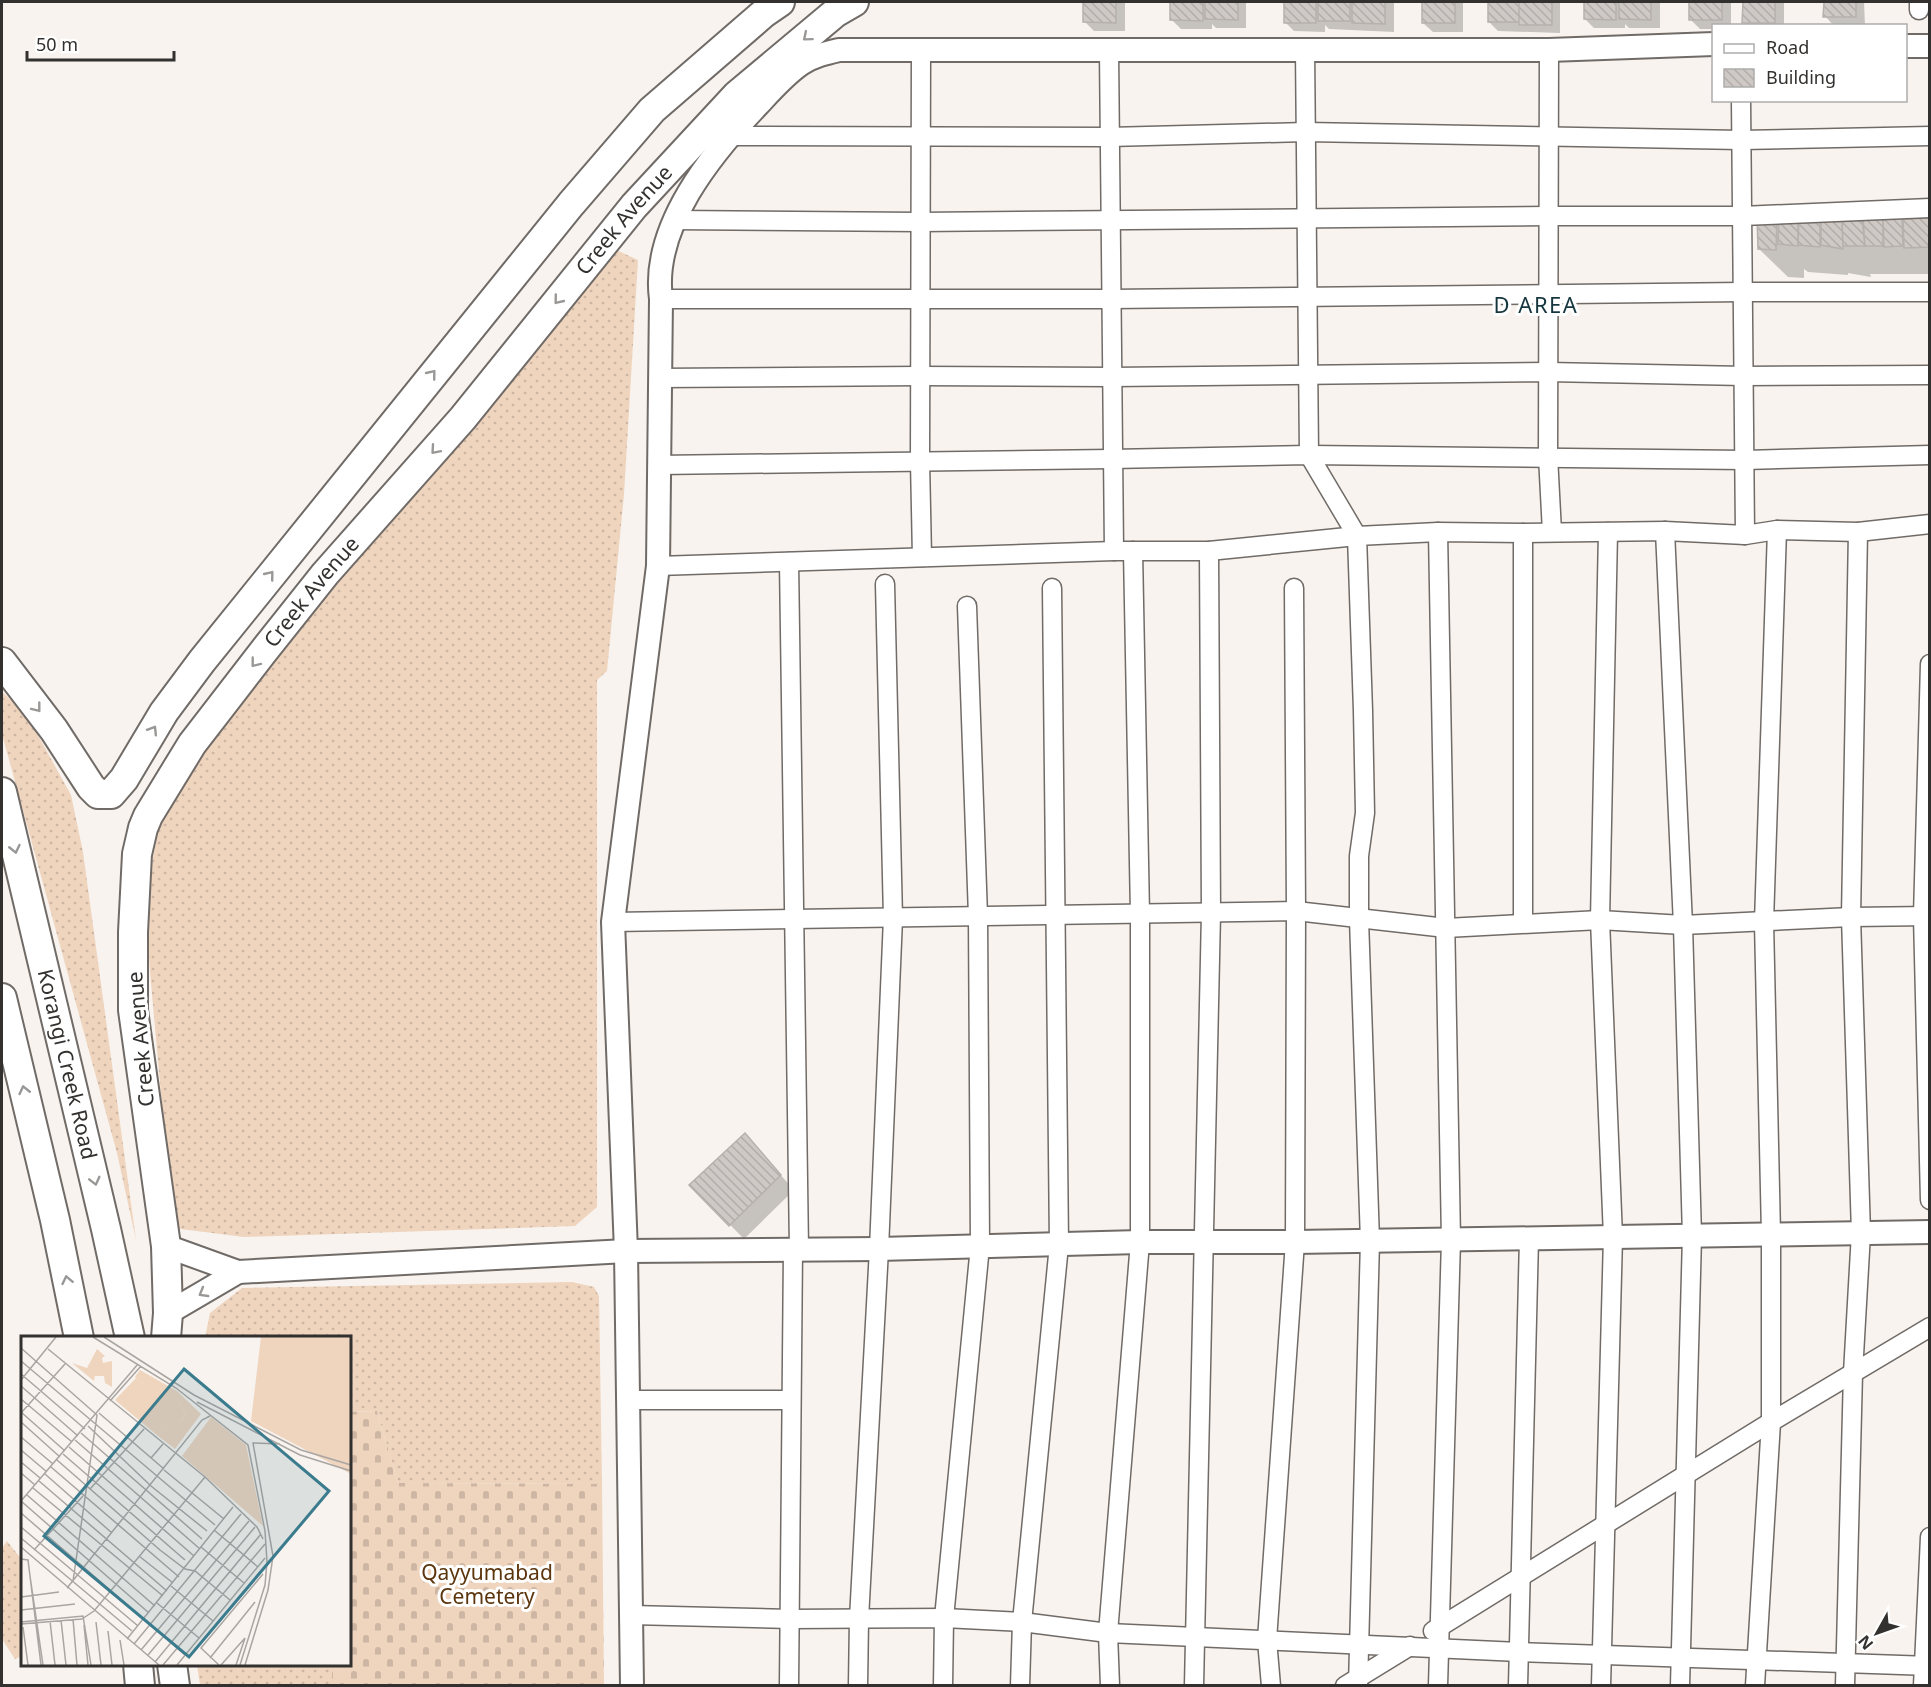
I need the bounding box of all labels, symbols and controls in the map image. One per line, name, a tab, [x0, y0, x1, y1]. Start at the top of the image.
scale bar	[27, 24, 174, 62]
legend	[1712, 24, 1907, 102]
one-way arrow	[803, 29, 814, 40]
text: 50 m	[36, 32, 78, 56]
text: Road	[1766, 35, 1809, 59]
text: Building	[1766, 65, 1836, 89]
street label: Creek Avenue	[569, 159, 678, 280]
district label: D AREA	[1494, 289, 1578, 319]
one-way arrow	[555, 293, 566, 304]
one-way arrow	[425, 370, 436, 381]
one-way arrow	[431, 443, 442, 454]
street label: Creek Avenue	[257, 530, 365, 653]
one-way arrow	[263, 571, 274, 582]
one-way arrow	[251, 656, 262, 667]
one-way arrow	[30, 701, 41, 712]
one-way arrow	[146, 726, 158, 736]
one-way arrow	[8, 844, 21, 854]
street label: Korangi Creek Road	[32, 966, 104, 1162]
street label: Creek Avenue	[120, 970, 160, 1108]
one-way arrow	[18, 1085, 31, 1095]
one-way arrow	[87, 1176, 100, 1186]
one-way arrow	[61, 1275, 74, 1285]
one-way arrow	[198, 1285, 209, 1297]
inset map	[21, 1336, 351, 1666]
park label: Qayyumabad Cemetery	[421, 1558, 553, 1610]
north arrow	[1847, 1603, 1907, 1663]
text: N	[1853, 1631, 1878, 1655]

